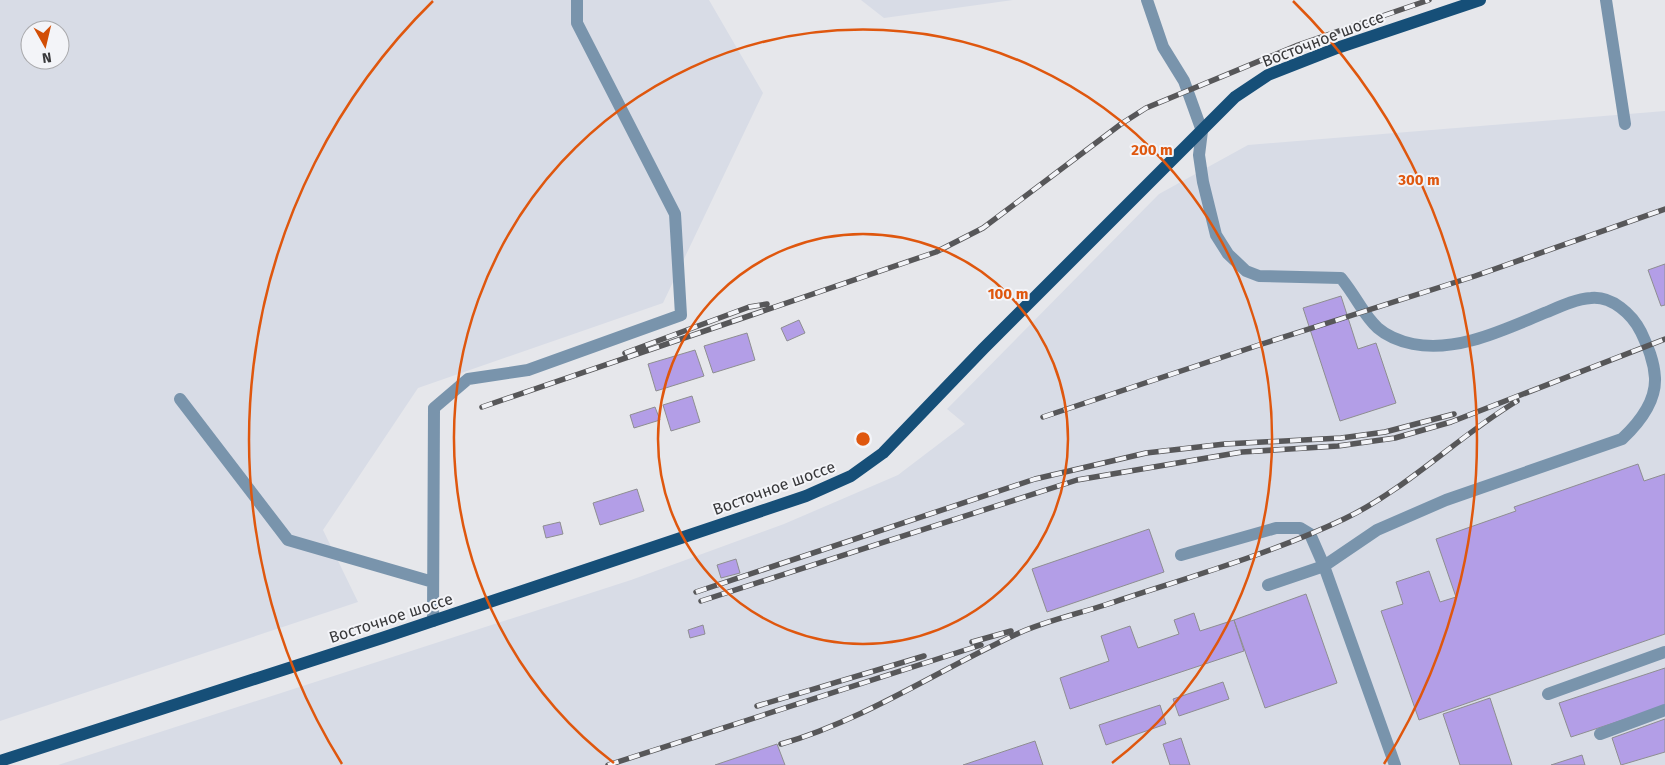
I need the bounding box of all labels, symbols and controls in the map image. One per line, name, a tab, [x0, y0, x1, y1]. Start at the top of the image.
street label: Восточное шоссе	[1259, 7, 1387, 71]
north arrow	[20, 20, 70, 70]
text: N	[41, 48, 53, 66]
text: 200 m	[1131, 141, 1173, 159]
text: 300 m	[1397, 171, 1440, 189]
text: 100 m	[988, 285, 1028, 303]
centre of rings	[854, 430, 872, 448]
street label: Восточное шоссе	[710, 457, 838, 519]
street label: Восточное шоссе	[327, 589, 455, 647]

